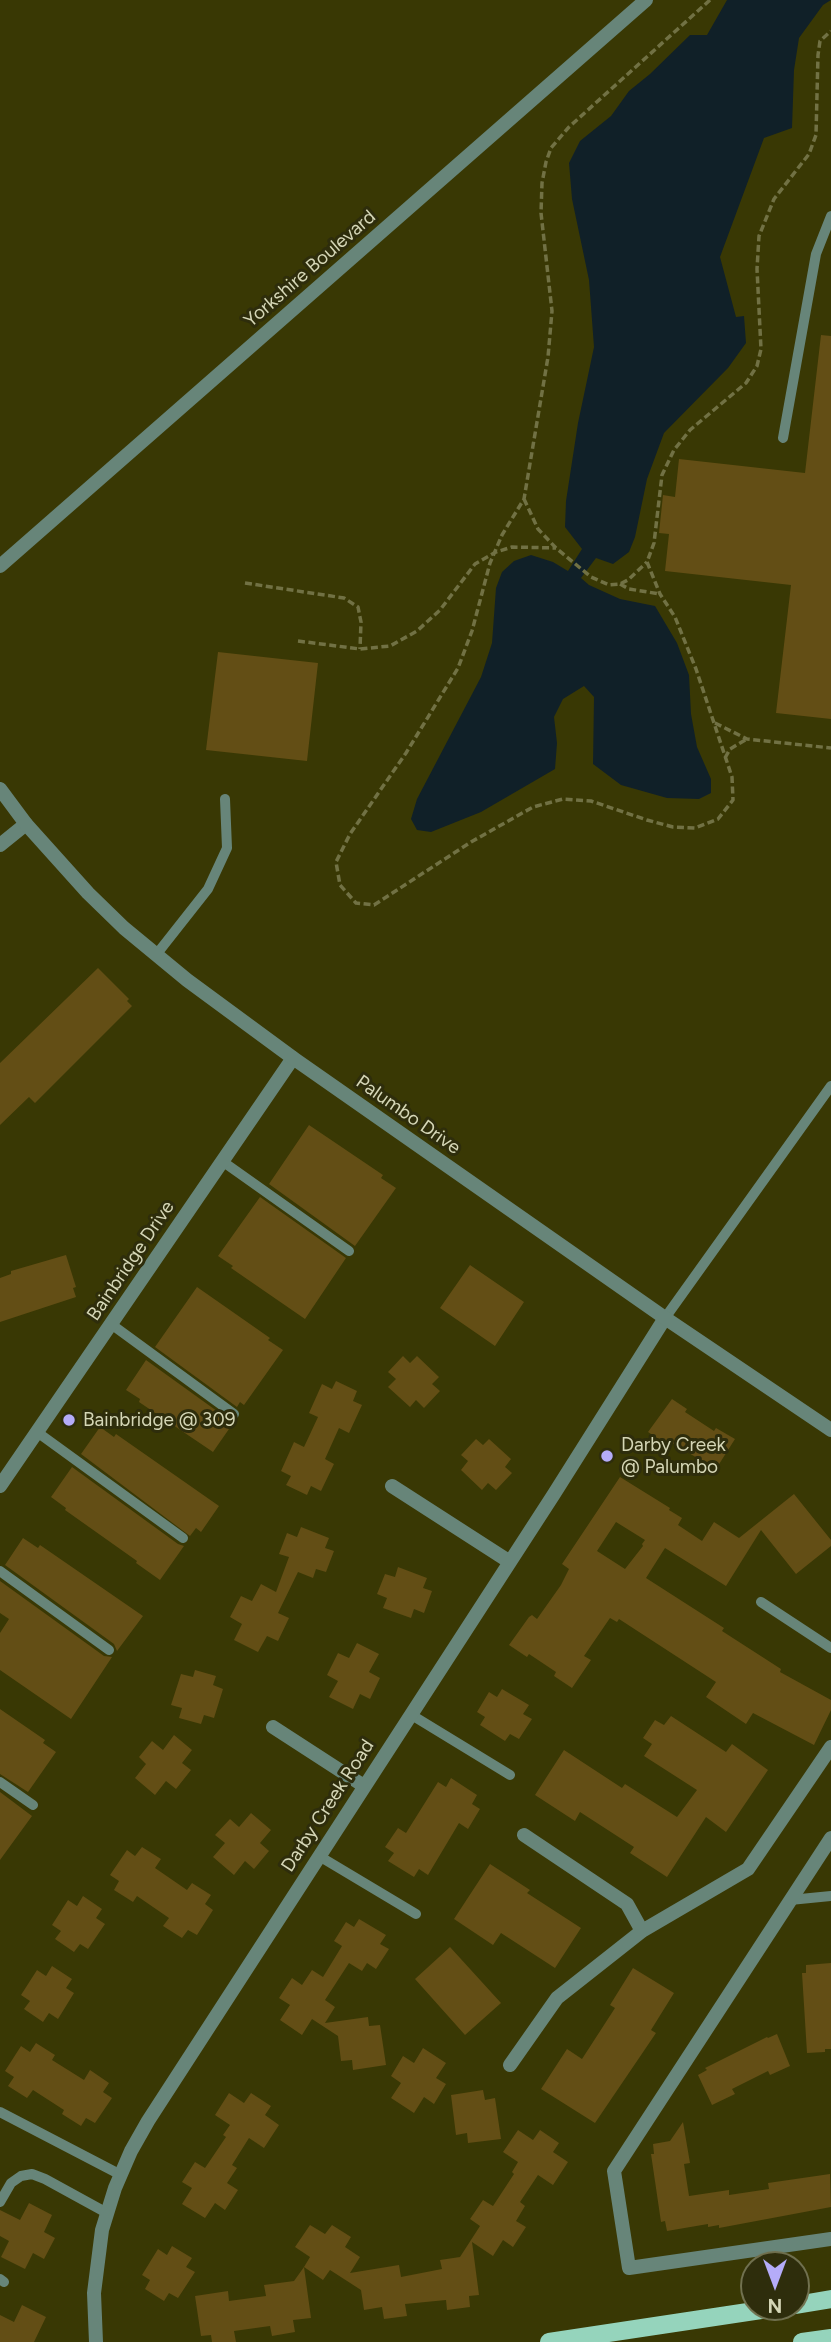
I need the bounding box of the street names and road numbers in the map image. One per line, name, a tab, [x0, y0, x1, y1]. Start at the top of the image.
street label: Yorkshire Boulevard	[240, 206, 380, 332]
street label: Palumbo Drive	[351, 1071, 465, 1159]
street label: Bainbridge Drive	[83, 1197, 179, 1325]
street label: Darby Creek Road	[277, 1736, 379, 1876]

